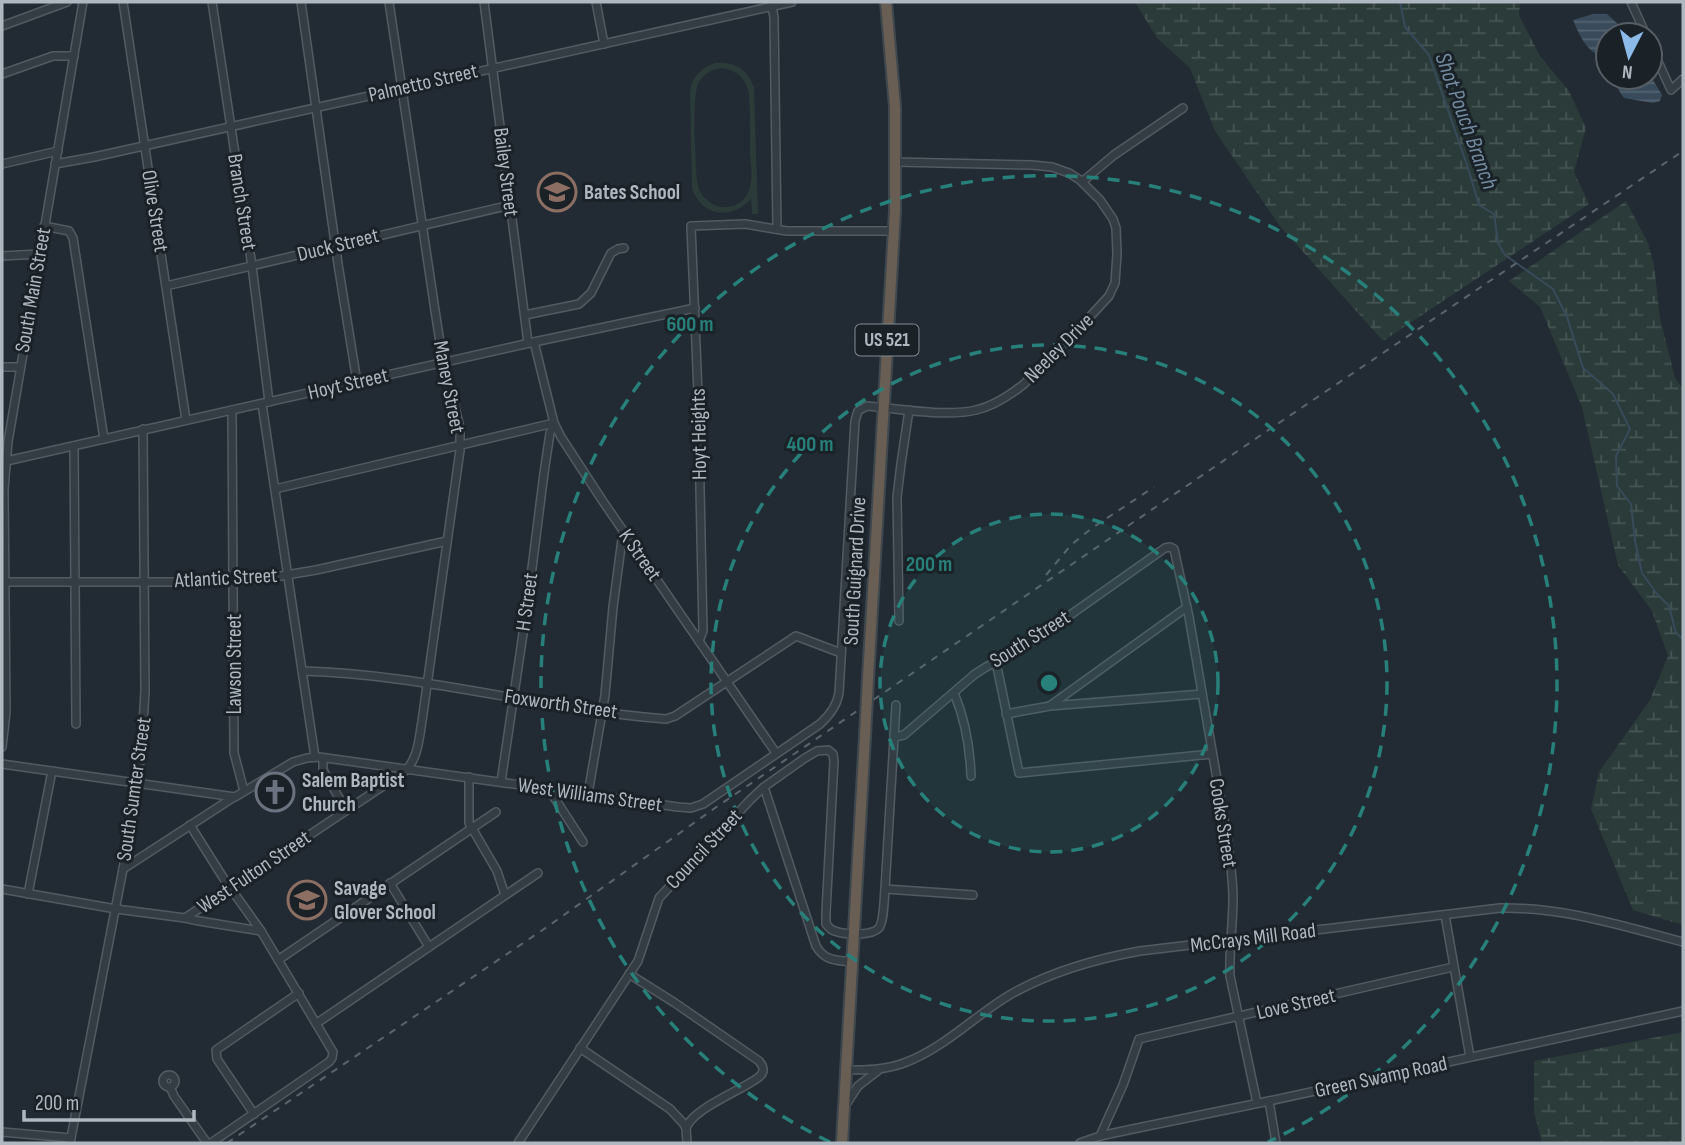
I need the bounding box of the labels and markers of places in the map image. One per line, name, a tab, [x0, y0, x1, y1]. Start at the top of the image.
school or university icon: Bates School	[536, 171, 578, 213]
place label: Bates School	[584, 180, 680, 205]
centre of rings	[1037, 671, 1061, 695]
place label: Salem Baptist Church	[302, 768, 404, 817]
church icon: Salem Baptist Church	[254, 771, 296, 813]
place label: Savage Glover School	[334, 876, 436, 925]
school or university icon: Savage Glover School	[286, 879, 328, 921]

